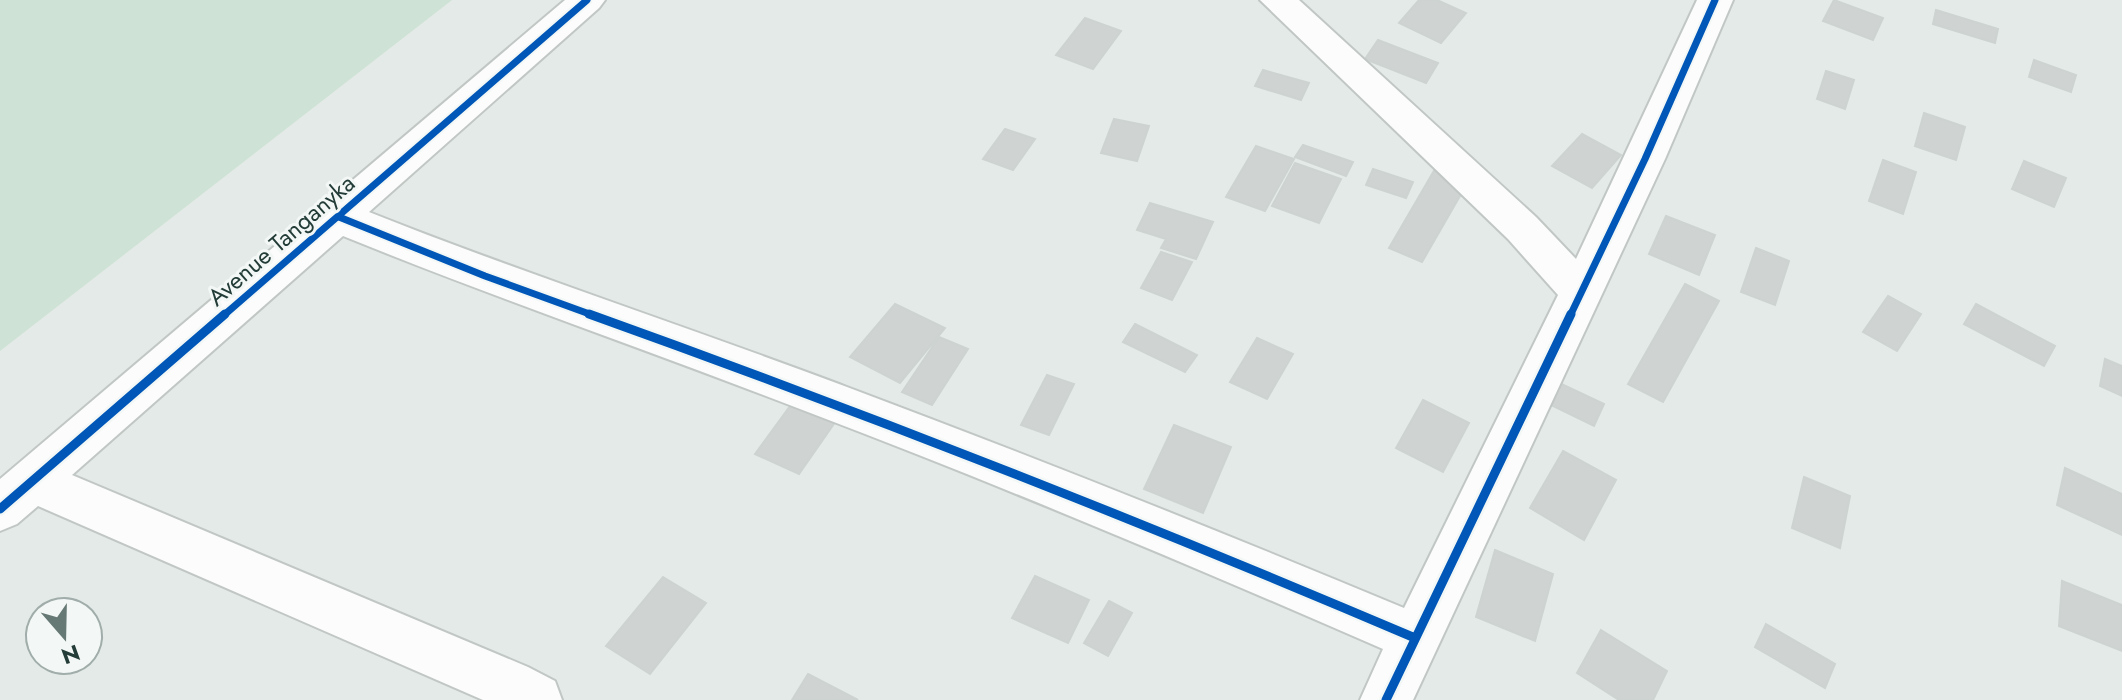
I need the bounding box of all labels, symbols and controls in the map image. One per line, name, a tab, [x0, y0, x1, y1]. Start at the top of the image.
street label: Avenue Tanganyka	[200, 166, 362, 314]
north arrow	[24, 596, 104, 676]
text: N	[57, 637, 85, 673]

